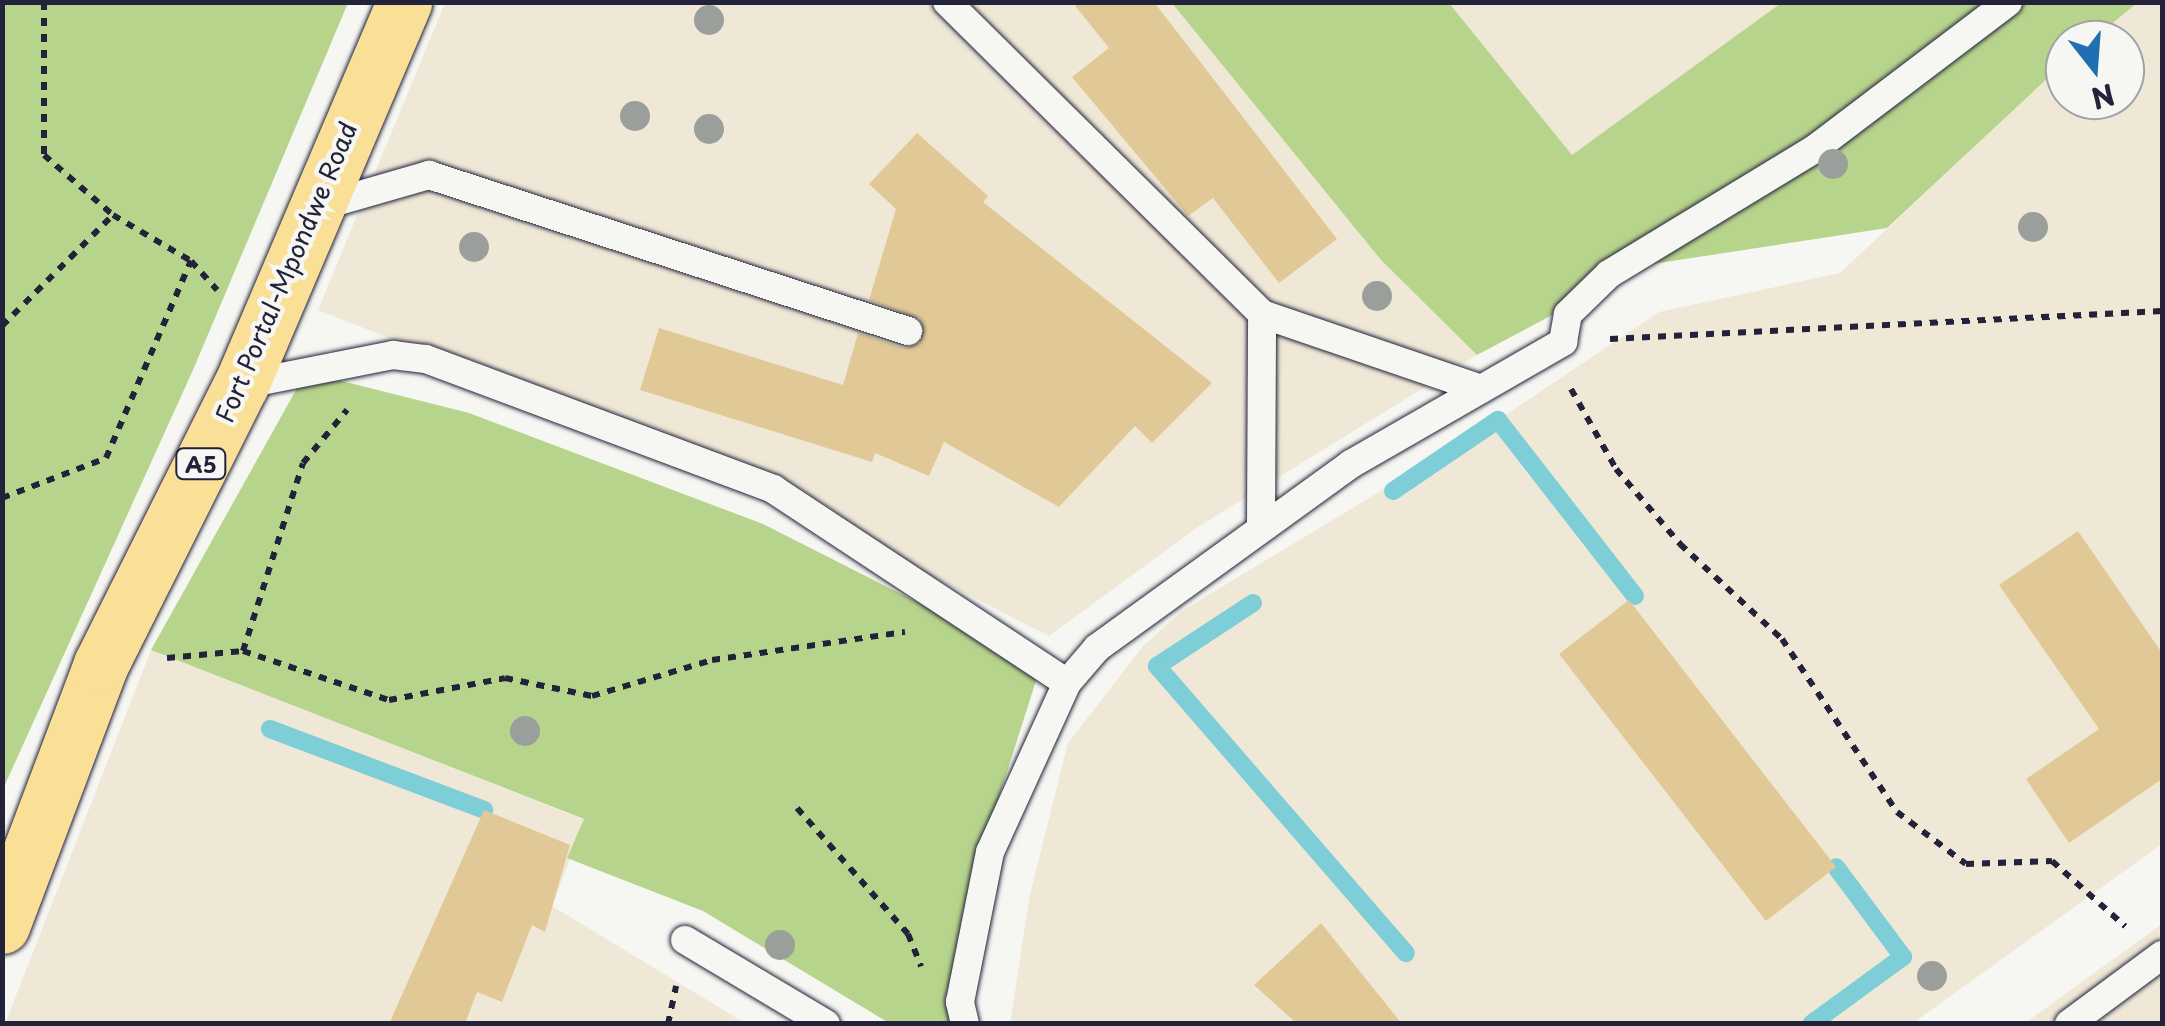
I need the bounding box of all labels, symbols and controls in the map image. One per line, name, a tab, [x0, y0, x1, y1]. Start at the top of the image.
north arrow	[2045, 20, 2145, 120]
text: N	[2086, 73, 2120, 121]
street label: Fort Portal-Mpondwe Road	[208, 116, 364, 428]
road number: A5	[174, 447, 228, 481]

